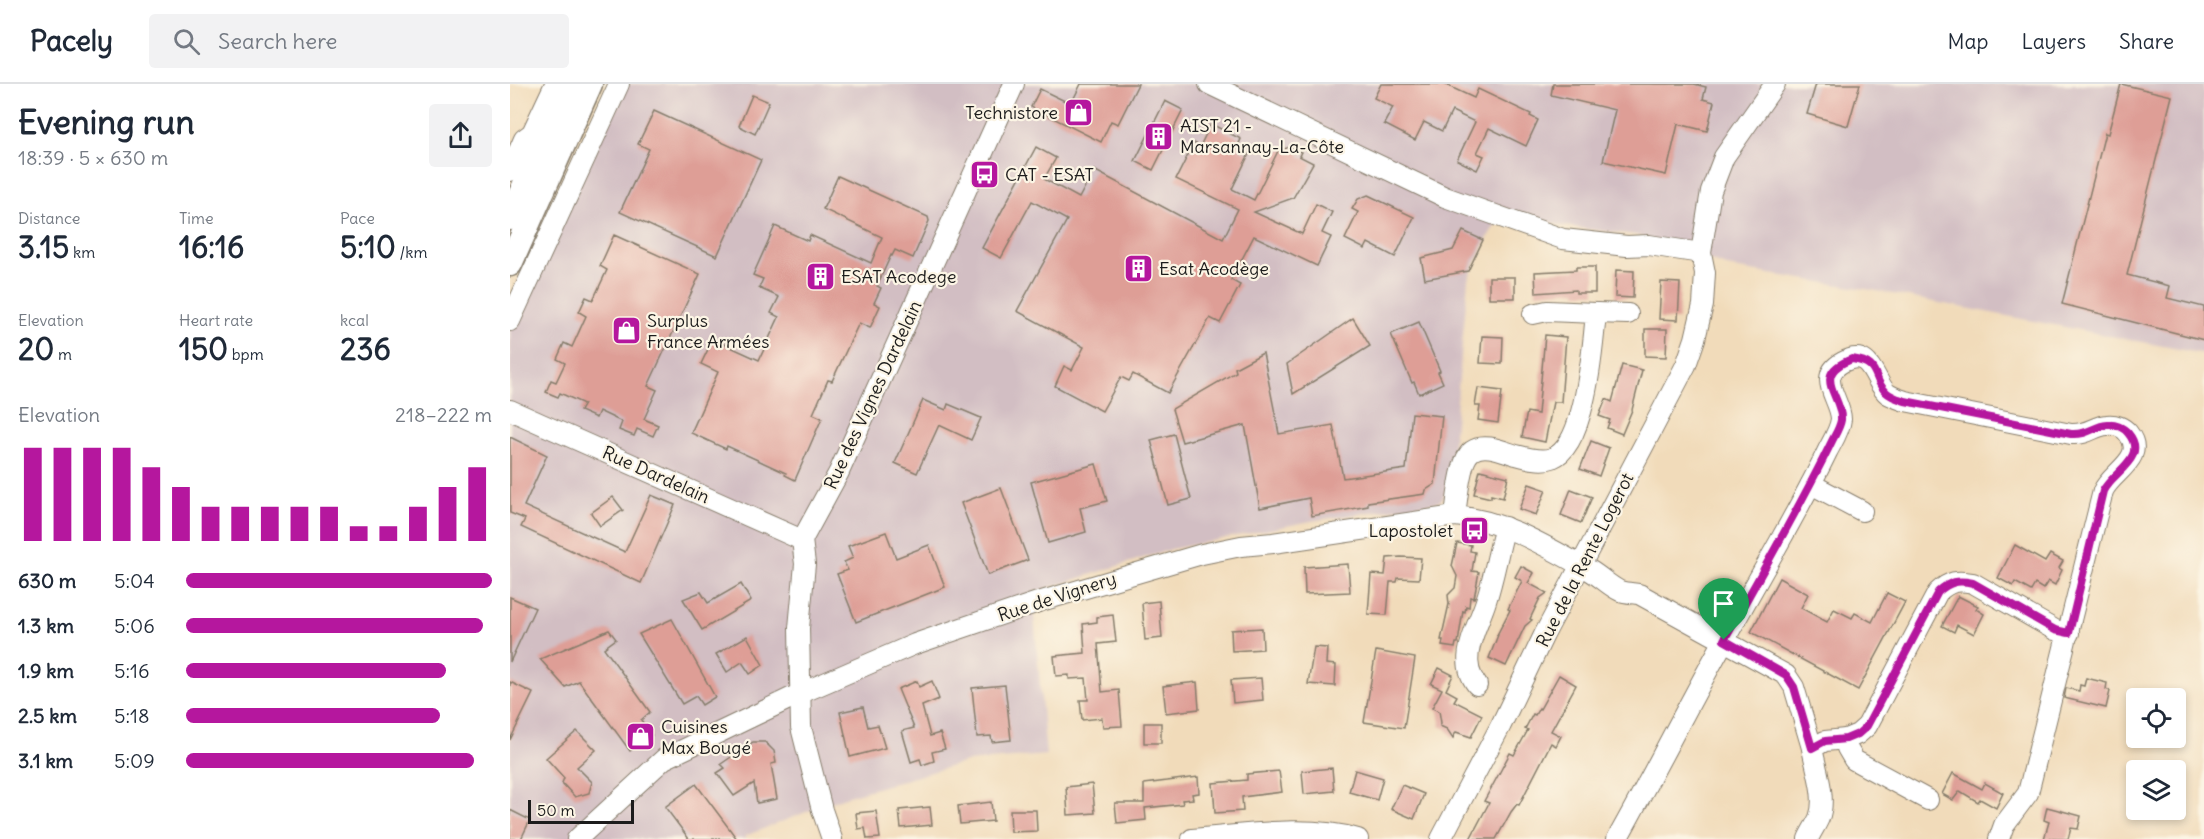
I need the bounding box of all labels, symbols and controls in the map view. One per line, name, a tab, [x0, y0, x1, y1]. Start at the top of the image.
search box	[149, 14, 569, 68]
text: Pacely	[30, 23, 113, 59]
icon: search	[170, 25, 203, 58]
text: Search here	[218, 27, 337, 55]
text: Map	[1948, 28, 1988, 55]
text: Layers	[2021, 28, 2086, 55]
text: Share	[2119, 28, 2174, 55]
shop icon: Technistore	[1063, 97, 1095, 129]
text: Evening run	[18, 101, 194, 143]
place label: Technistore	[965, 101, 1058, 124]
button: share	[429, 104, 492, 167]
place label: AIST 21 - Marsannay-La-Côte	[1180, 114, 1344, 158]
building icon: AIST 21 - Marsannay-La-Côte	[1143, 120, 1175, 152]
text: 18:39 · 5 × 630 m	[18, 145, 168, 170]
bus stop icon: CAT - ESAT	[968, 159, 1000, 191]
place label: CAT - ESAT	[1005, 163, 1094, 186]
text: Distance	[18, 208, 80, 228]
text: Time	[179, 208, 214, 228]
text: Pace	[340, 208, 375, 228]
text: 3.15	[18, 228, 69, 266]
text: 16:16	[179, 228, 244, 266]
text: 5:10	[340, 228, 396, 266]
text: km	[69, 242, 95, 262]
text: /km	[396, 242, 428, 262]
building icon: Esat Acodège	[1122, 253, 1154, 285]
place label: Esat Acodège	[1159, 257, 1269, 280]
building icon: ESAT Acodege	[804, 261, 836, 293]
place label: ESAT Acodege	[841, 265, 957, 288]
street label: Rue des Vignes Dardelain	[819, 297, 926, 493]
place label: Surplus France Armées	[647, 309, 769, 353]
text: Elevation	[18, 310, 84, 330]
text: Heart rate	[179, 310, 253, 330]
text: kcal	[340, 310, 369, 330]
shop icon: Surplus France Armées	[610, 315, 642, 347]
text: 20	[18, 330, 54, 368]
text: 150	[179, 330, 228, 368]
text: 236	[340, 330, 391, 368]
text: m	[54, 344, 72, 364]
text: bpm	[228, 344, 264, 364]
text: Elevation	[18, 402, 100, 427]
text: 218–222 m	[395, 402, 492, 427]
street label: Rue Dardelain	[599, 441, 713, 508]
street label: Rue de la Rente Logerot	[1531, 469, 1638, 651]
bus stop icon: Lapostolet	[1458, 515, 1490, 547]
place label: Lapostolet	[1369, 519, 1453, 542]
street label: Rue de Vignery	[995, 567, 1119, 627]
text: 630 m	[18, 568, 76, 593]
text: 5:04	[114, 568, 155, 593]
pin	[1698, 578, 1749, 640]
icon: arrive	[1707, 587, 1740, 620]
text: 1.3 km	[18, 613, 74, 638]
text: 5:06	[114, 613, 155, 638]
text: 1.9 km	[18, 658, 74, 683]
text: 5:16	[114, 658, 150, 683]
map controls	[2126, 688, 2186, 820]
button: locate	[2126, 688, 2186, 748]
text: 2.5 km	[18, 703, 77, 728]
text: 5:18	[114, 703, 149, 728]
place label: Cuisines Max Bougé	[661, 715, 751, 759]
shop icon: Cuisines Max Bougé	[624, 721, 656, 753]
text: 3.1 km	[18, 748, 73, 773]
text: 5:09	[114, 748, 155, 773]
button: layers	[2126, 760, 2186, 820]
scale bar	[528, 797, 634, 824]
text: 50 m	[537, 800, 575, 820]

